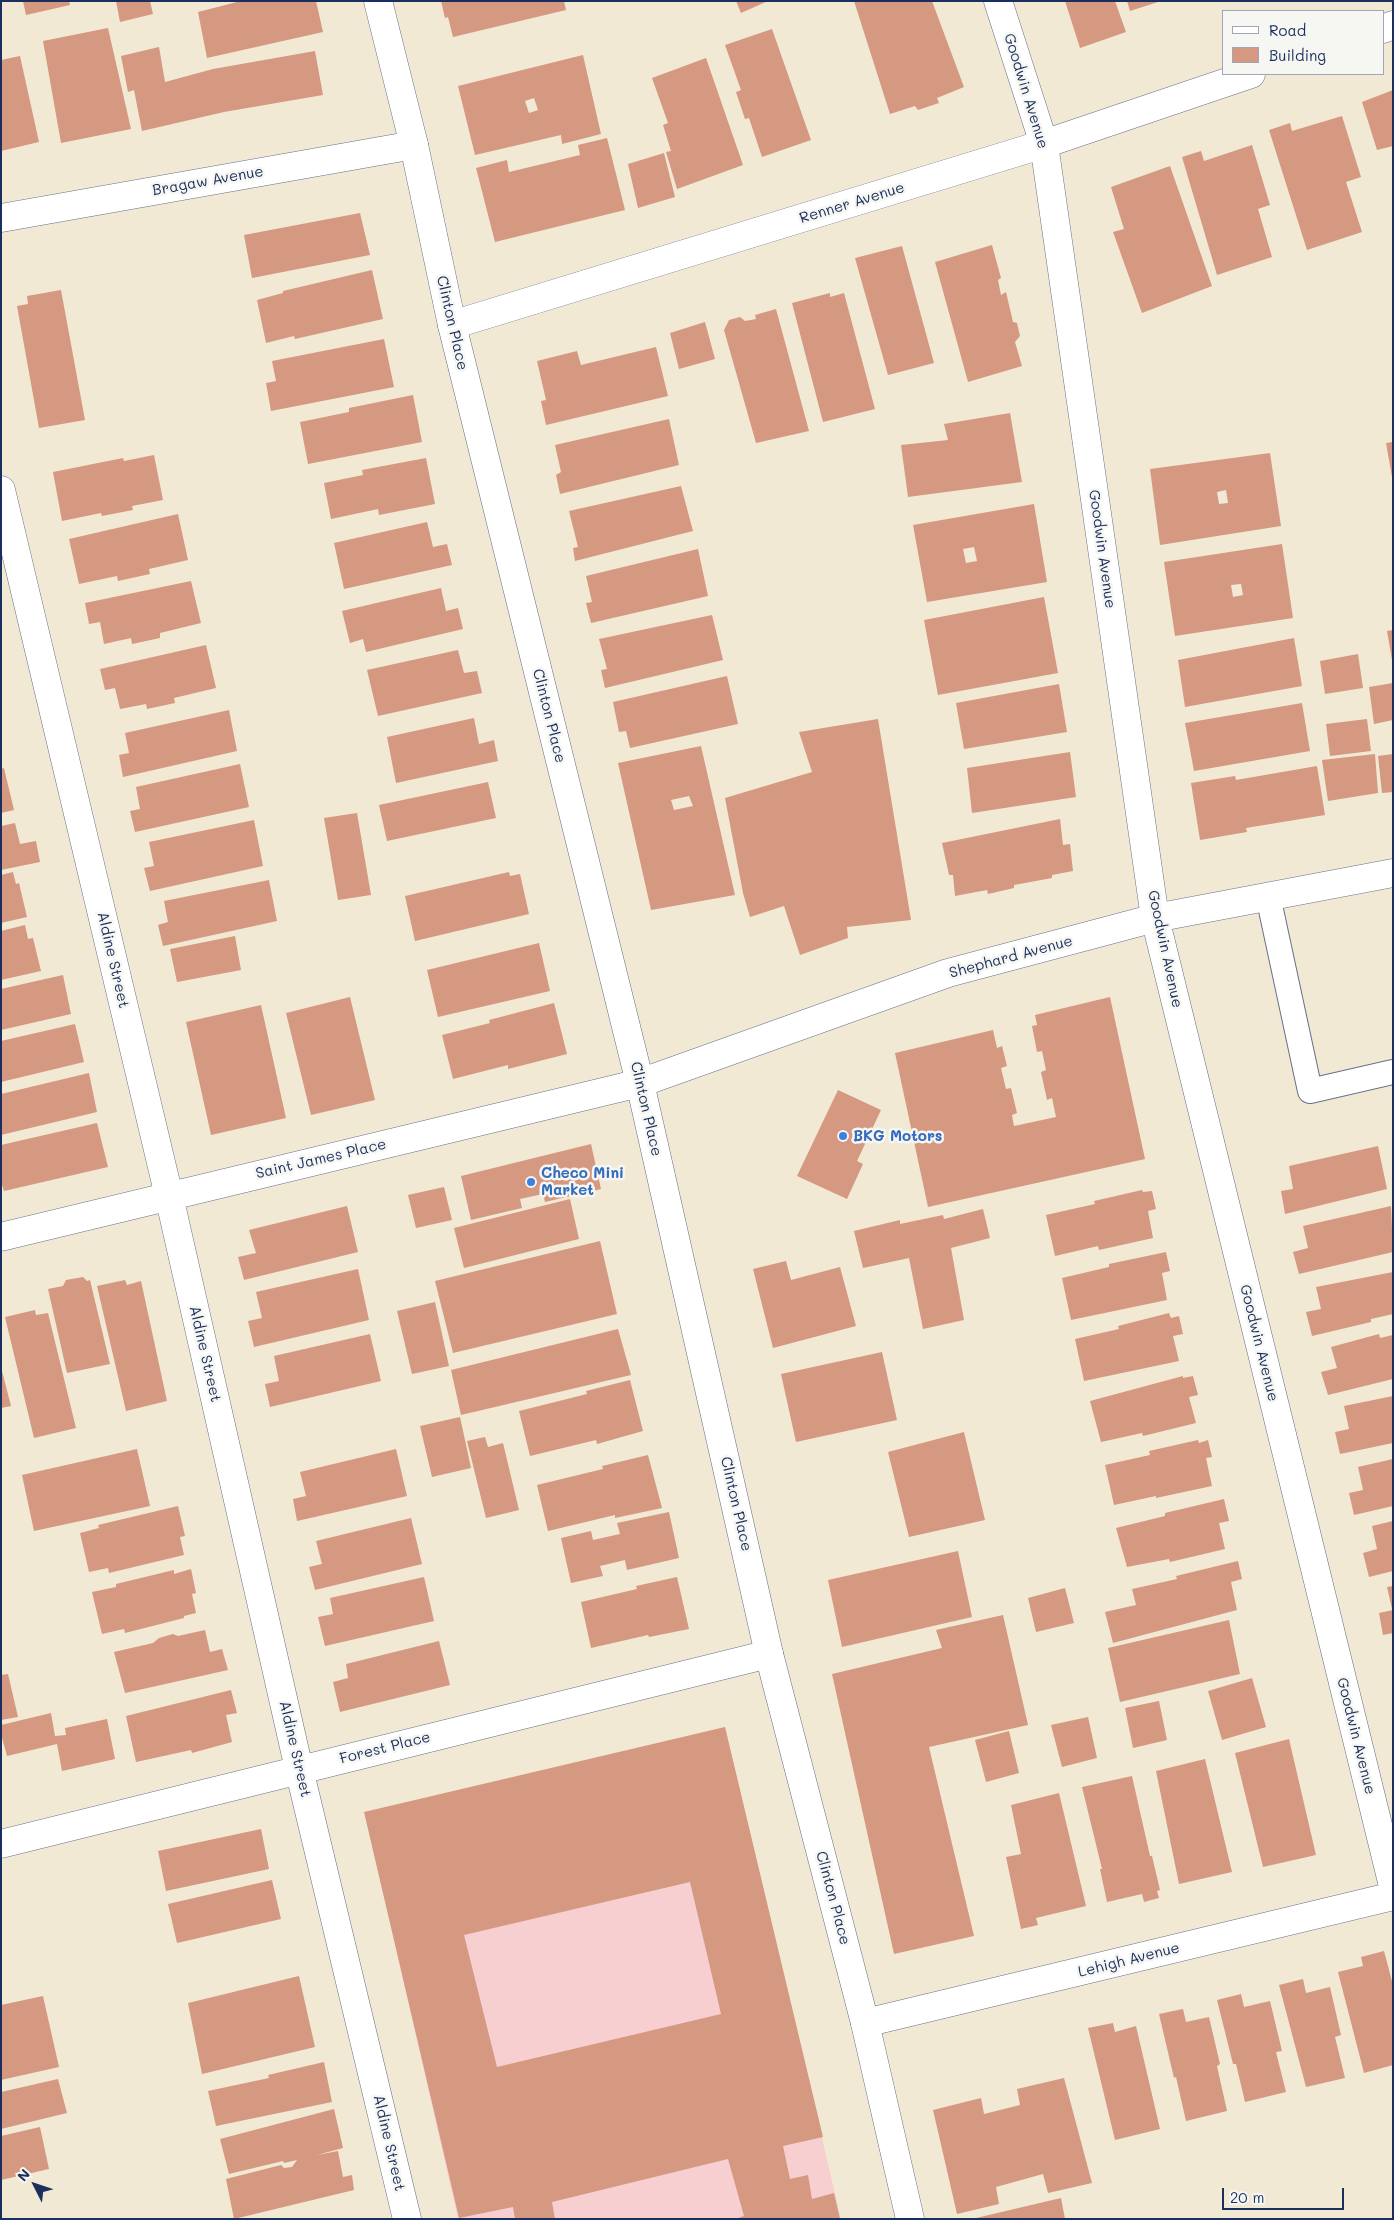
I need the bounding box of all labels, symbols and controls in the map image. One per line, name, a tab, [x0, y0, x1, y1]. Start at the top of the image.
legend	[1222, 10, 1384, 75]
text: Road	[1269, 20, 1306, 40]
street label: Goodwin Avenue	[1000, 31, 1052, 151]
text: Building	[1269, 45, 1326, 65]
street label: Bragaw Avenue	[151, 162, 265, 200]
street label: Renner Avenue	[797, 178, 907, 228]
street label: Clinton Place	[432, 274, 472, 372]
street label: Goodwin Avenue	[1085, 489, 1119, 609]
street label: Clinton Place	[529, 667, 569, 765]
street label: Goodwin Avenue	[1144, 889, 1186, 1009]
street label: Aldine Street	[93, 910, 133, 1010]
street label: Shephard Avenue	[947, 932, 1075, 982]
street label: Clinton Place	[626, 1060, 666, 1158]
place label: BKG Motors	[853, 1127, 942, 1145]
marker: BKG Motors	[837, 1130, 849, 1142]
street label: Saint James Place	[254, 1135, 388, 1183]
place label: Checo Mini Market	[541, 1164, 624, 1199]
marker: Checo Mini Market	[525, 1176, 537, 1188]
street label: Goodwin Avenue	[1236, 1283, 1282, 1403]
street label: Aldine Street	[185, 1304, 225, 1404]
street label: Clinton Place	[716, 1455, 756, 1553]
street label: Goodwin Avenue	[1333, 1676, 1379, 1796]
street label: Aldine Street	[275, 1699, 315, 1799]
street label: Forest Place	[338, 1728, 432, 1768]
street label: Clinton Place	[812, 1849, 854, 1947]
street label: Lehigh Avenue	[1076, 1939, 1182, 1981]
street label: Aldine Street	[369, 2093, 409, 2193]
north arrow	[10, 2160, 60, 2210]
text: N	[13, 2165, 34, 2185]
scale bar	[1224, 2178, 1346, 2210]
text: 20 m	[1230, 2187, 1264, 2207]

